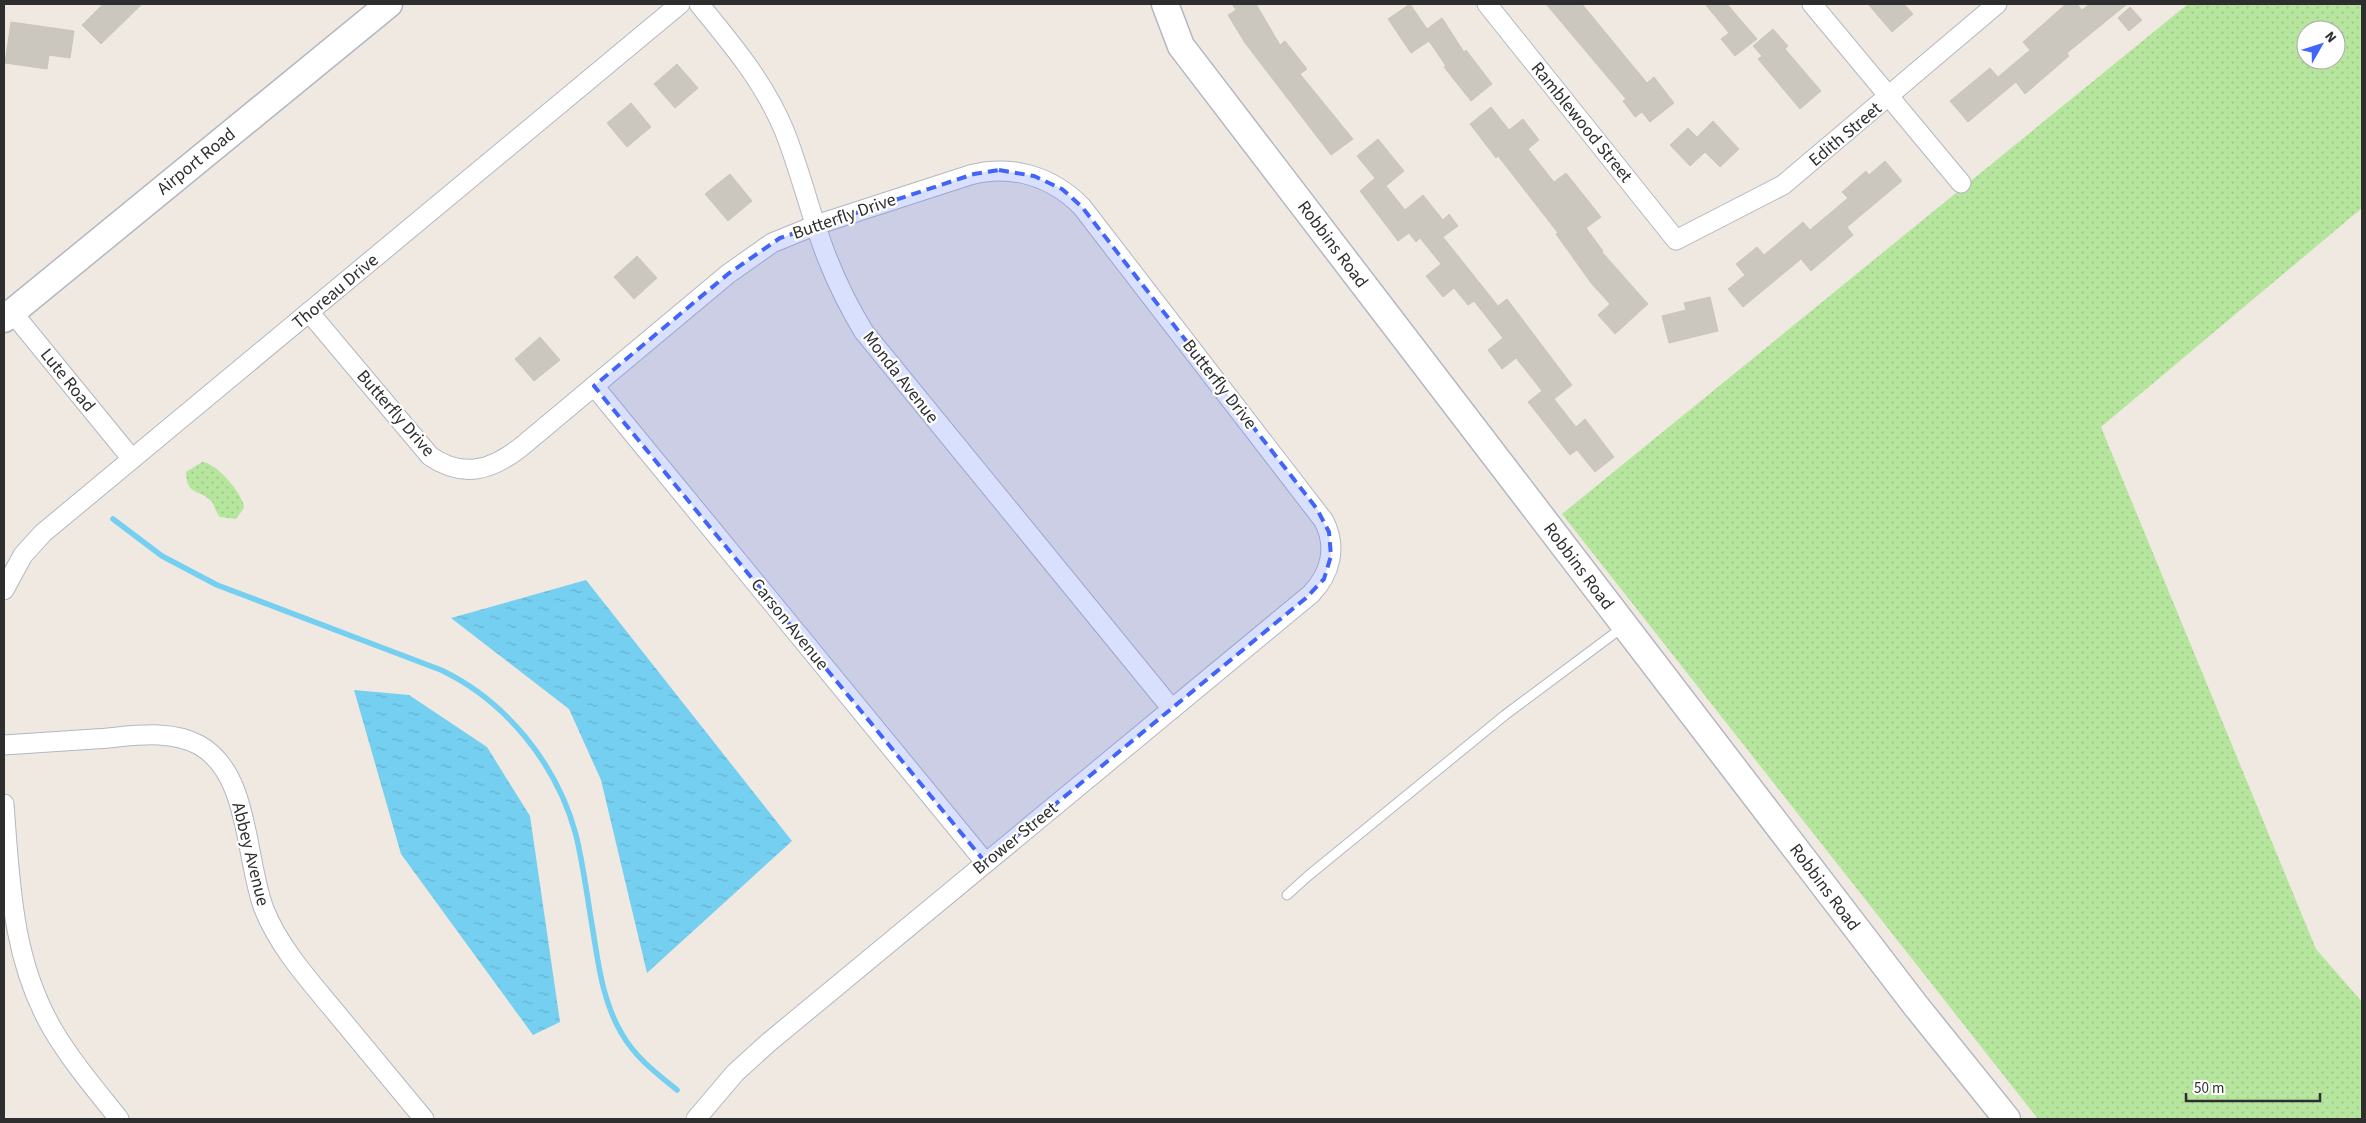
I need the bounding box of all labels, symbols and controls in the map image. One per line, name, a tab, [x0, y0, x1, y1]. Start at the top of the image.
north arrow	[2296, 20, 2346, 70]
text: N	[2320, 28, 2341, 47]
street label: Ramblewood Street	[1525, 57, 1638, 188]
street label: Edith Street	[1803, 96, 1887, 172]
street label: Airport Road	[152, 122, 241, 201]
street label: Butterfly Drive	[789, 187, 899, 246]
street label: Robbins Road	[1291, 195, 1374, 293]
street label: Thoreau Drive	[287, 248, 384, 335]
street label: Monda Avenue	[857, 326, 945, 429]
street label: Butterfly Drive	[1177, 334, 1263, 435]
street label: Lute Road	[34, 343, 101, 417]
street label: Butterfly Drive	[351, 364, 441, 462]
street label: Robbins Road	[1537, 517, 1620, 615]
street label: Carson Avenue	[745, 573, 835, 676]
street label: Brower Street	[967, 796, 1063, 881]
street label: Abbey Avenue	[226, 800, 276, 909]
street label: Robbins Road	[1783, 838, 1866, 936]
scale bar	[2186, 1070, 2320, 1102]
text: 50 m	[2194, 1078, 2224, 1099]

